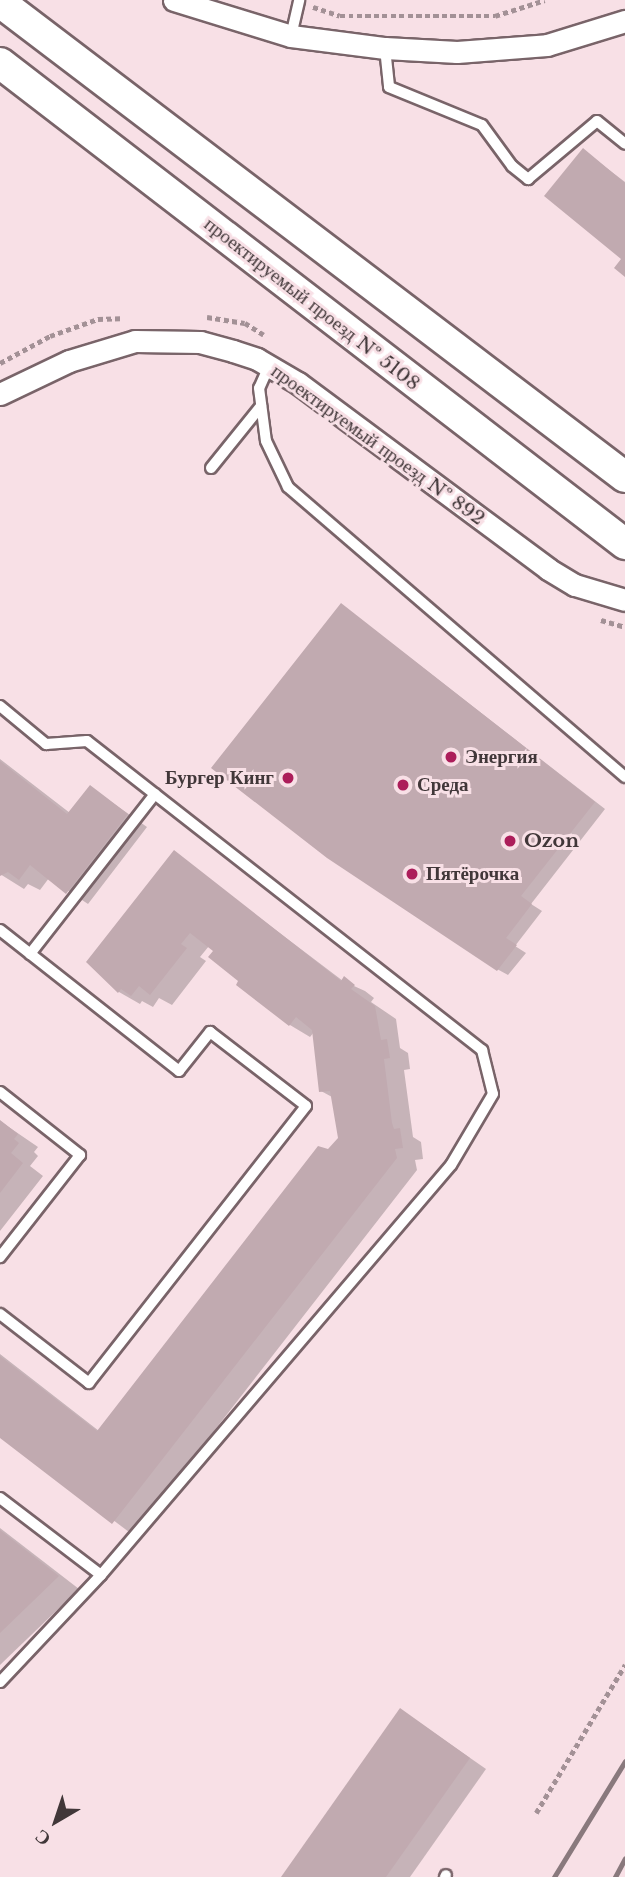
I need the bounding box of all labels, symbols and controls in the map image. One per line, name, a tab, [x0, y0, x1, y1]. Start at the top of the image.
street label: проектируемый проезд № 5108	[200, 213, 424, 395]
street label: проектируемый проезд № 892	[267, 360, 489, 530]
place label: Энергия	[465, 746, 538, 768]
marker: Энергия	[443, 749, 459, 765]
place label: Бургер Кинг	[165, 767, 274, 789]
marker: Бургер Кинг	[280, 770, 296, 786]
place label: Среда	[417, 774, 469, 796]
marker: Среда	[395, 777, 411, 793]
place label: Ozon	[524, 830, 579, 852]
marker: Ozon	[502, 833, 518, 849]
place label: Пятёрочка	[426, 863, 519, 885]
marker: Пятёрочка	[404, 866, 420, 882]
north arrow	[21, 1786, 91, 1856]
text: С	[30, 1824, 55, 1851]

